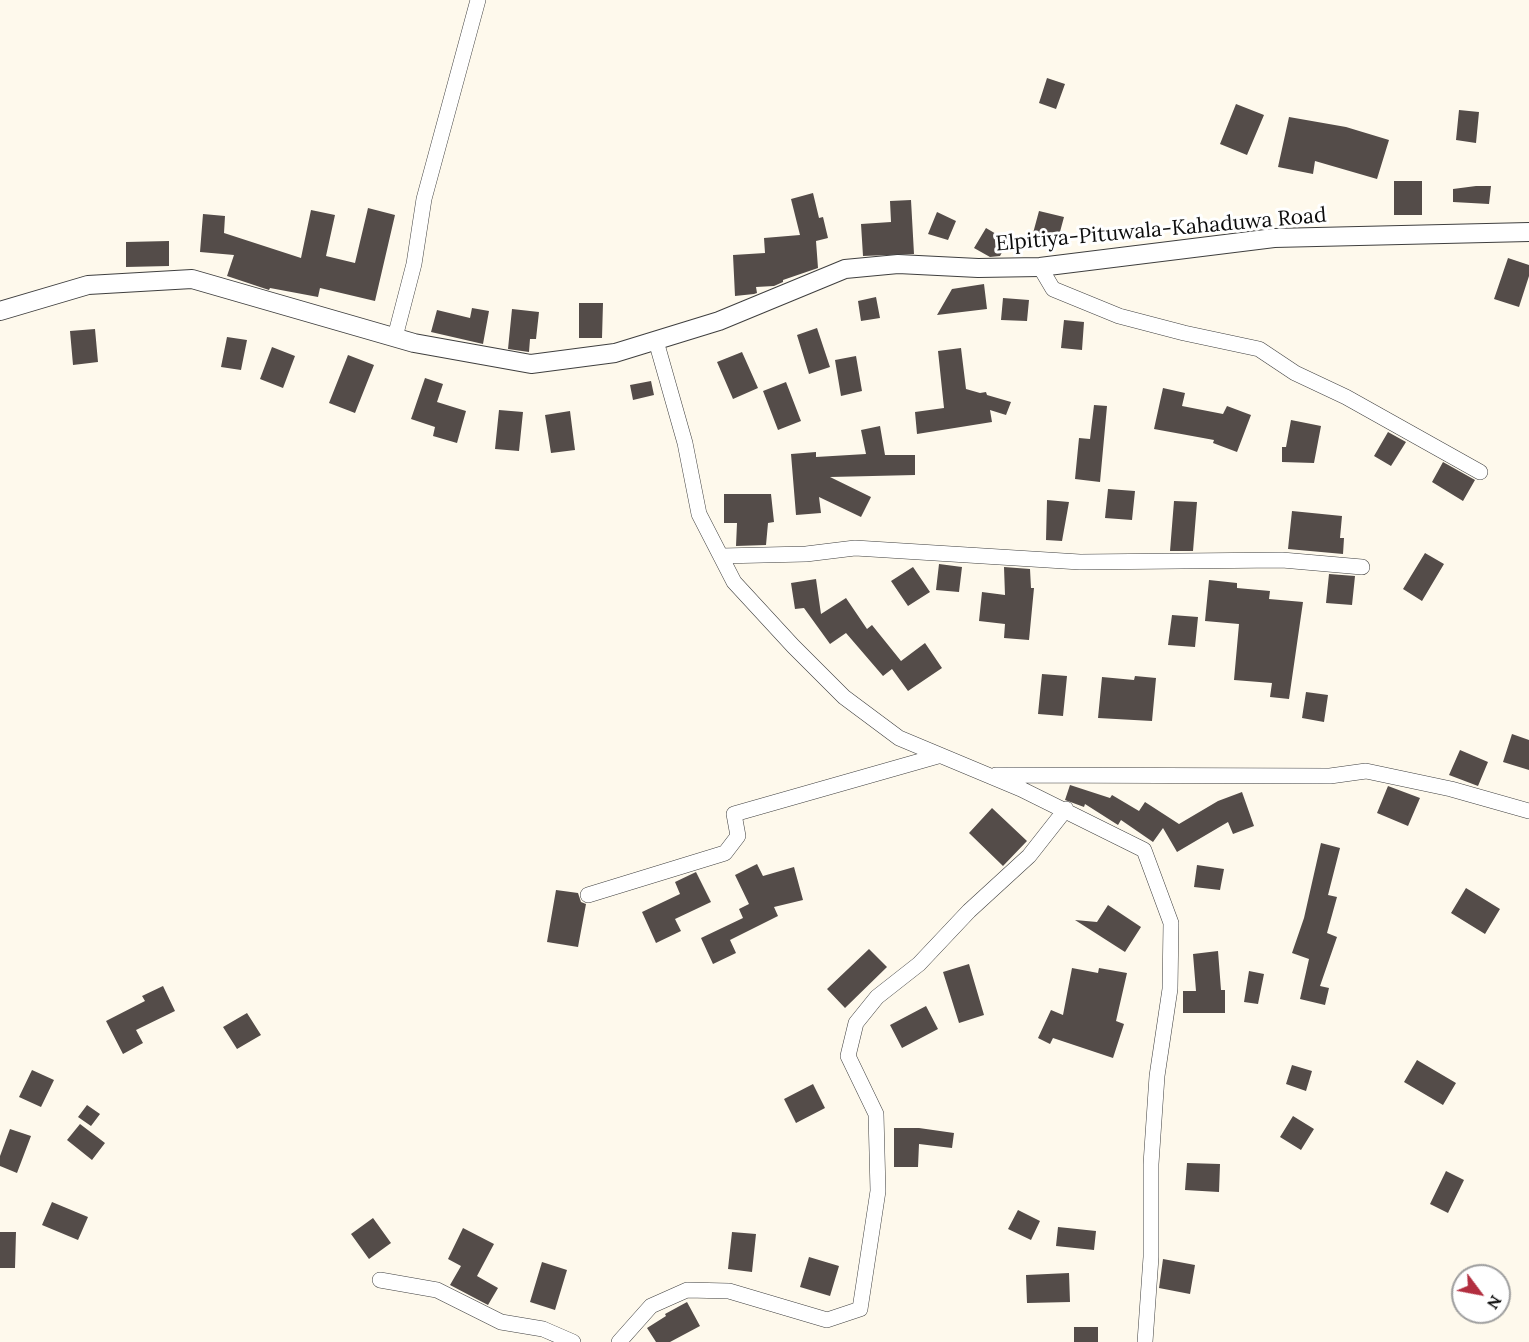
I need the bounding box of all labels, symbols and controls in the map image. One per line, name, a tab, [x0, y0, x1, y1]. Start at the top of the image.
street label: Elpitiya-Pituwala-Kahaduwa Road	[995, 203, 1327, 257]
north arrow	[1451, 1264, 1511, 1324]
text: N	[1483, 1292, 1506, 1313]

